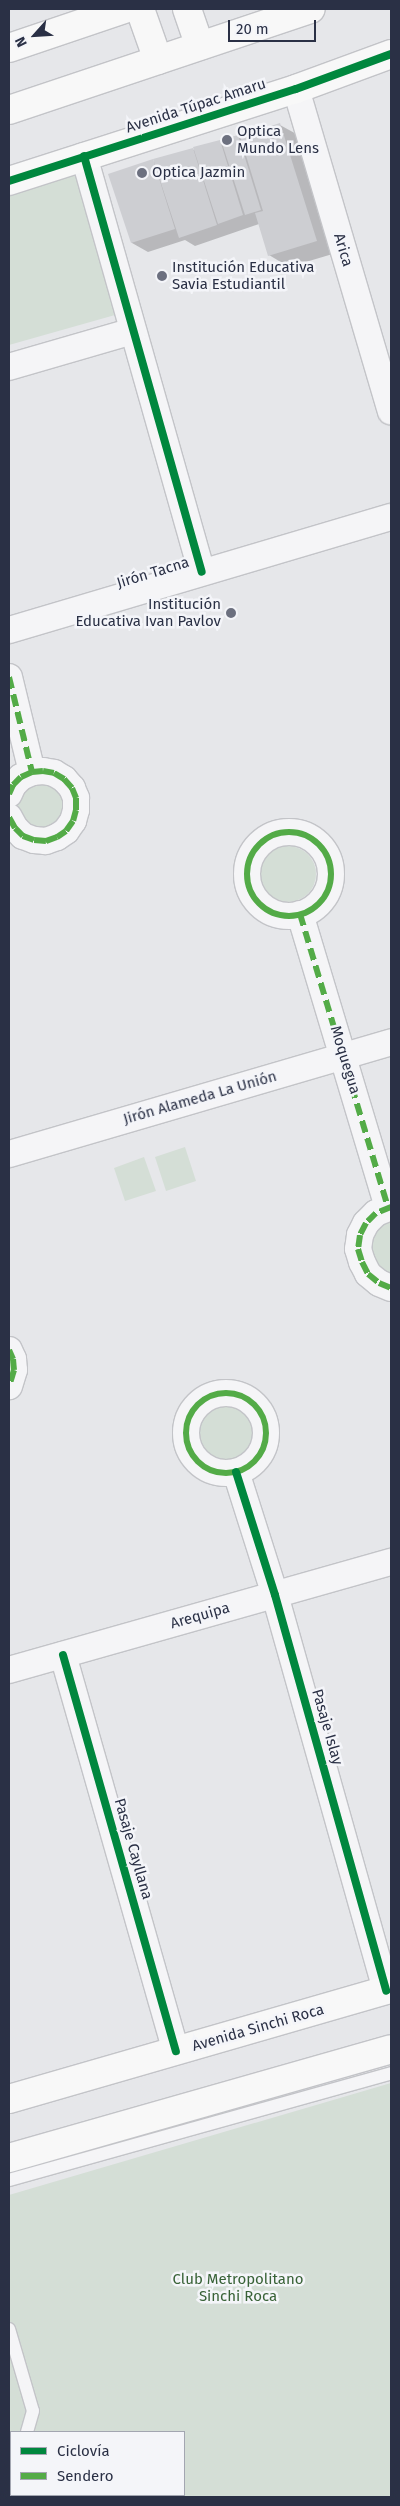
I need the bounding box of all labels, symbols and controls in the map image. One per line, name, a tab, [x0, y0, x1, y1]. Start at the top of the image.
north arrow	[10, 10, 60, 60]
scale bar	[230, 10, 318, 42]
text: 20 m	[236, 20, 269, 38]
text: N	[11, 34, 31, 50]
street label: Avenida Túpac Amaru	[124, 75, 268, 137]
place label: Optica Mundo Lens	[237, 122, 319, 157]
marker: Optica Mundo Lens	[221, 134, 233, 146]
place label: Optica Jazmin	[152, 164, 245, 182]
marker: Optica Jazmin	[136, 167, 148, 179]
street label: Arica	[329, 231, 357, 269]
place label: Institución Educativa Savia Estudiantil	[172, 258, 314, 293]
marker: Institución Educativa Savia Estudiantil	[156, 270, 168, 282]
street label: Jirón Tacna	[115, 553, 191, 593]
place label: Institución Educativa Ivan Pavlov	[75, 595, 221, 630]
marker: Institución Educativa Ivan Pavlov	[225, 607, 237, 619]
street label: Moquegua	[326, 1023, 364, 1097]
street label: Jirón Alameda La Unión	[121, 1067, 279, 1129]
street label: Arequipa	[168, 1599, 232, 1633]
street label: Pasaje Islay	[308, 1687, 346, 1767]
street label: Pasaje Cayllana	[110, 1796, 156, 1902]
street label: Avenida Sinchi Roca	[190, 2001, 326, 2055]
park label: Club Metropolitano Sinchi Roca	[173, 2270, 303, 2305]
legend	[10, 2431, 185, 2496]
text: Ciclovía	[57, 2442, 110, 2460]
text: Sendero	[57, 2467, 113, 2485]

